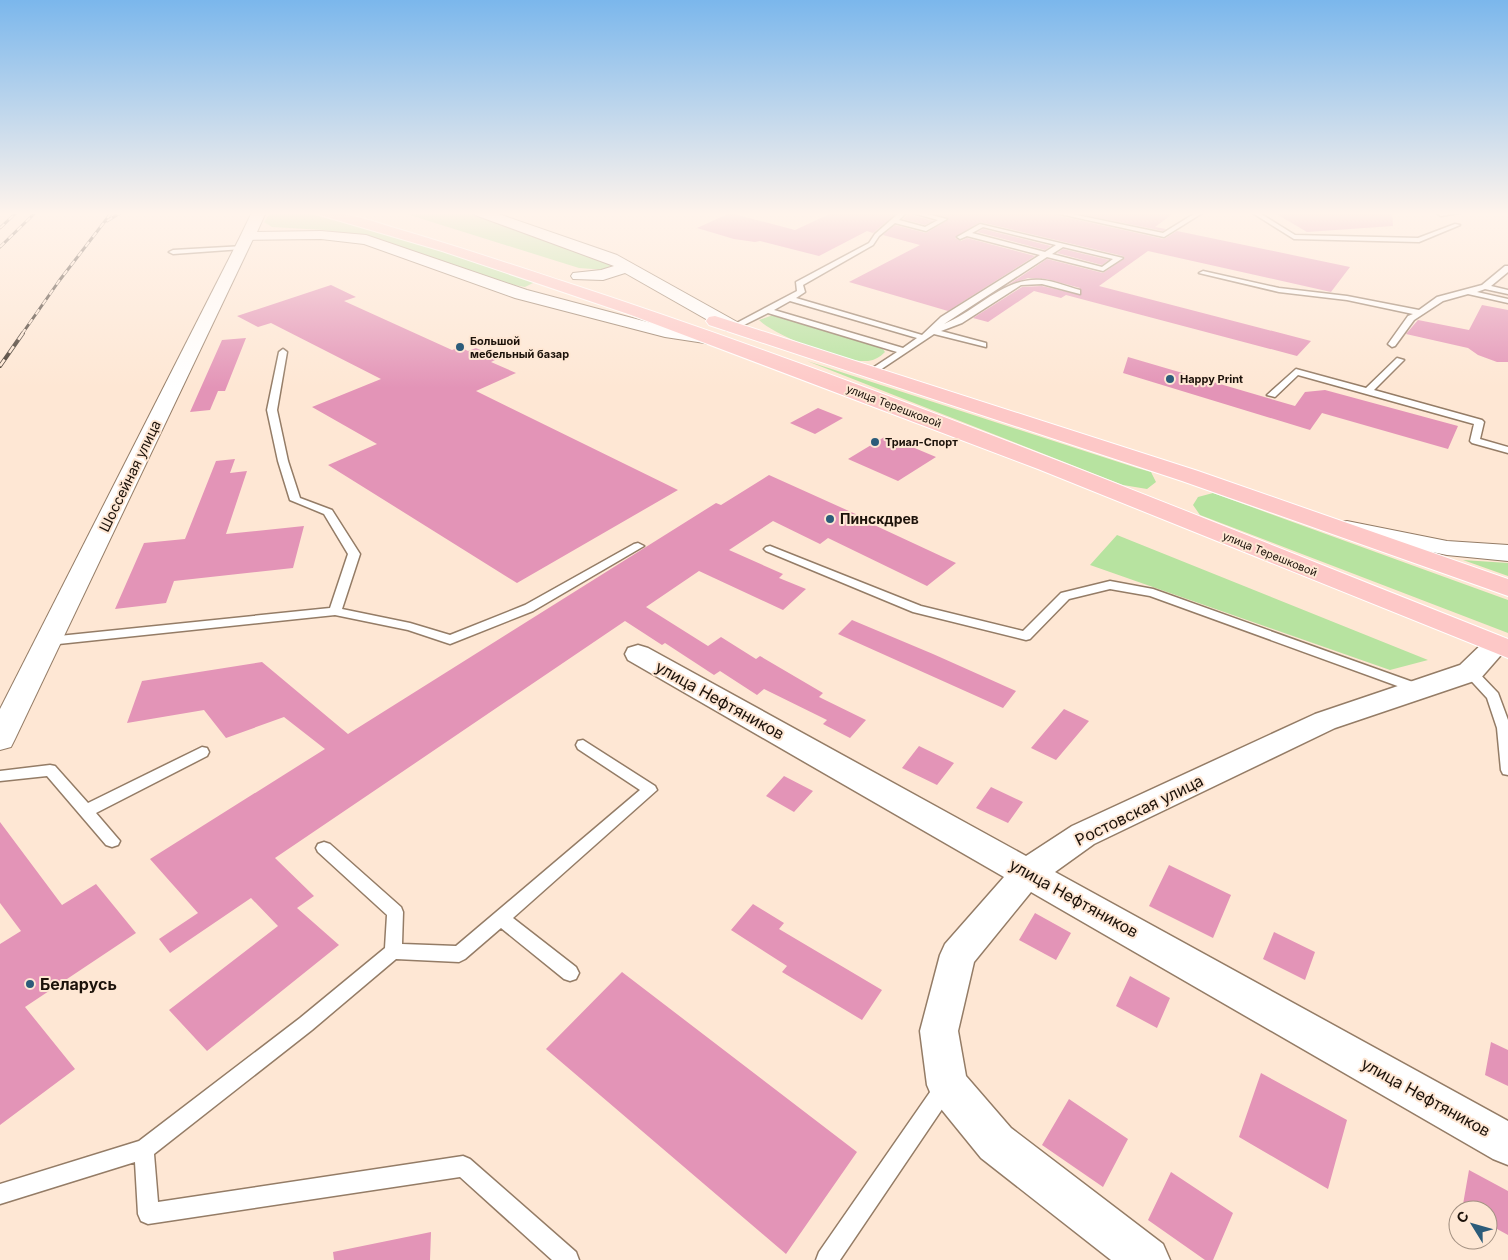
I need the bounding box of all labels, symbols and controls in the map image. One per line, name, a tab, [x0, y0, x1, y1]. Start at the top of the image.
place label: Большой мебельный базар	[470, 334, 569, 361]
marker: Большой мебельный базар	[454, 341, 466, 353]
place label: Happy Print	[1180, 372, 1243, 386]
marker: Happy Print	[1164, 373, 1176, 385]
street label: улица Терешковой	[844, 381, 944, 431]
street label: Шоссейная улица	[95, 417, 164, 534]
place label: Триал-Спорт	[885, 435, 958, 449]
marker: Триал-Спорт	[869, 436, 881, 448]
place label: Пинскдрев	[840, 510, 919, 527]
marker: Пинскдрев	[824, 513, 836, 525]
street label: улица Терешковой	[1221, 529, 1319, 579]
street label: улица Нефтяников	[652, 656, 788, 744]
street label: Ростовская улица	[1072, 770, 1206, 850]
street label: улица Нефтяников	[1006, 854, 1142, 942]
place label: Беларусь	[40, 974, 117, 994]
marker: Беларусь	[24, 978, 36, 990]
street label: улица Нефтяников	[1358, 1053, 1494, 1141]
north arrow	[1448, 1200, 1498, 1250]
text: С	[1452, 1208, 1472, 1226]

